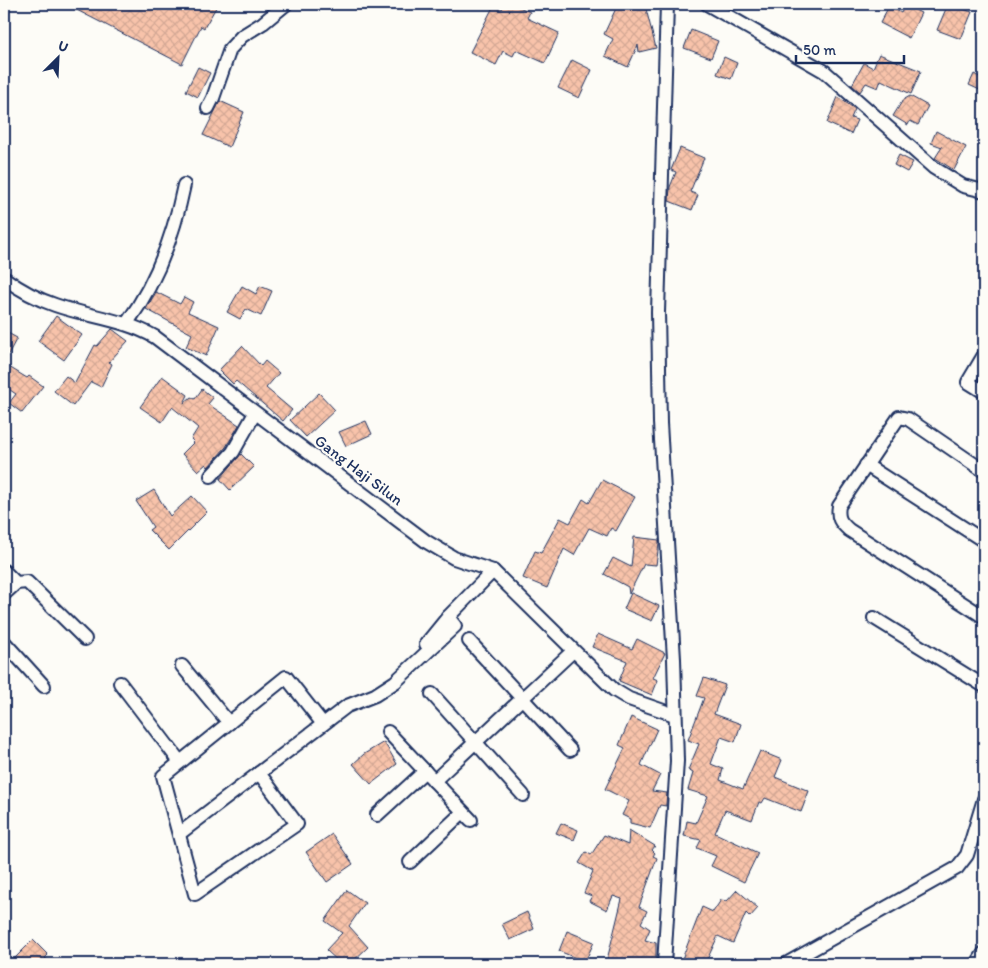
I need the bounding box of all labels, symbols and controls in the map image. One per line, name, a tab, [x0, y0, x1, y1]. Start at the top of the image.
north arrow	[32, 32, 82, 82]
scale bar	[796, 32, 903, 64]
text: U	[55, 37, 71, 56]
text: 50 m	[803, 41, 836, 59]
street label: Gang Haji Silun	[311, 431, 407, 510]

